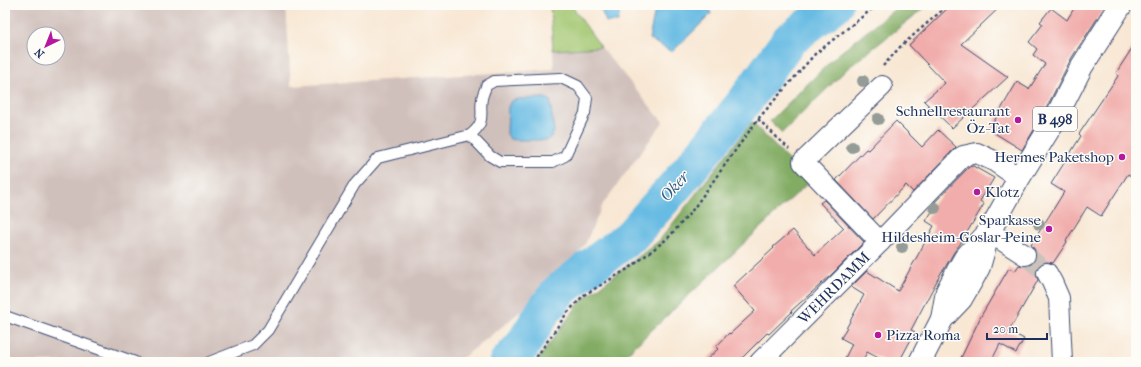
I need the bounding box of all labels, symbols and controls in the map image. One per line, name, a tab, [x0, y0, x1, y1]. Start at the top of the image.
north arrow	[26, 26, 66, 66]
text: N	[32, 45, 47, 61]
place label: Schnellrestaurant Öz-Tat	[896, 102, 1011, 137]
road number: B 498	[1033, 107, 1077, 131]
marker: Schnellrestaurant Öz-Tat	[1013, 115, 1023, 125]
place label: Hermes Paketshop	[994, 148, 1114, 166]
marker: Hermes Paketshop	[1117, 152, 1127, 162]
water label: Oker	[656, 166, 694, 205]
place label: Klotz	[985, 183, 1020, 201]
marker: Klotz	[972, 187, 982, 197]
place label: Sparkasse Hildesheim-Goslar-Peine	[881, 211, 1042, 246]
marker: Sparkasse Hildesheim-Goslar-Peine	[1044, 224, 1054, 234]
street label: WEHRDAMM	[793, 248, 874, 329]
scale bar	[987, 315, 1047, 341]
text: 20 m	[993, 322, 1018, 336]
place label: Pizza Roma	[886, 326, 962, 344]
marker: Pizza Roma	[873, 330, 883, 340]

